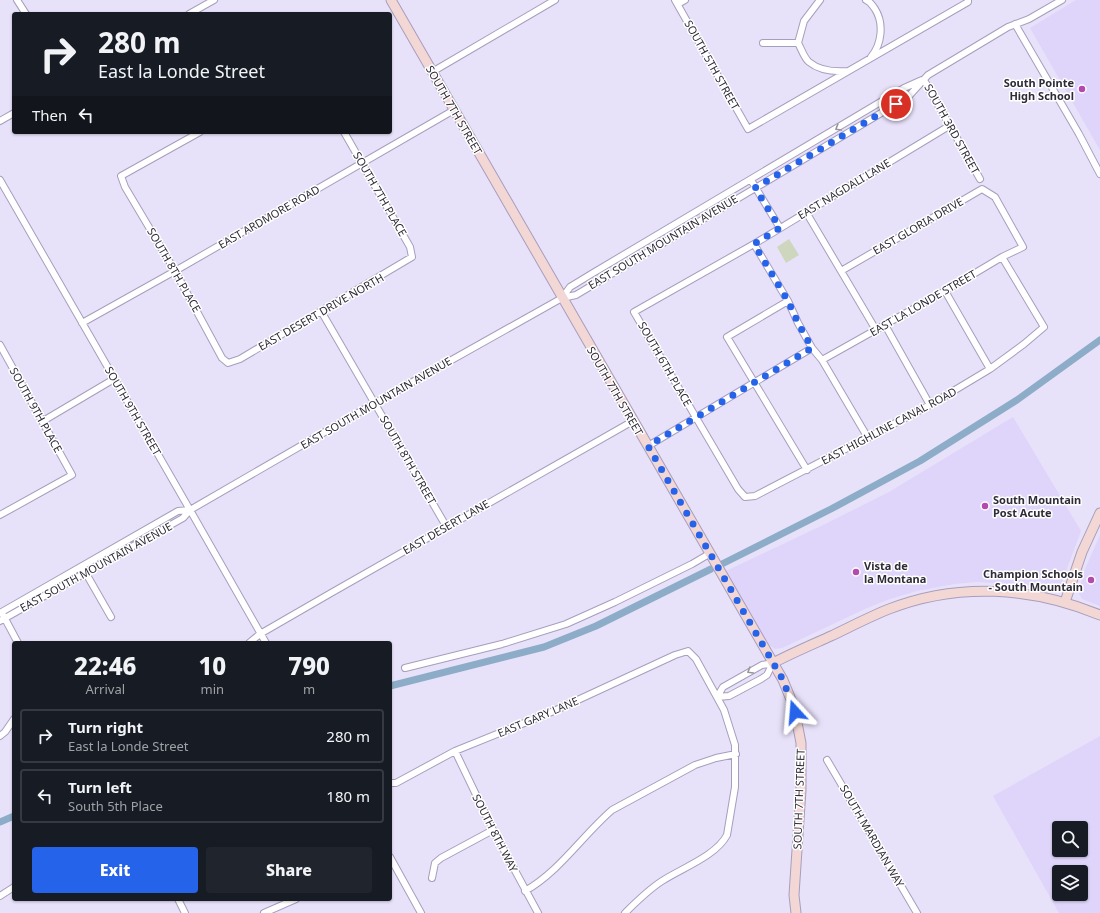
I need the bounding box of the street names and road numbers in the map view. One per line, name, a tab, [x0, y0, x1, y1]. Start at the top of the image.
street label: SOUTH 5TH STREET	[682, 17, 743, 112]
street label: SOUTH 7TH STREET	[423, 62, 486, 157]
street label: SOUTH 3RD STREET	[921, 81, 984, 177]
street label: SOUTH 7TH PLACE	[350, 149, 411, 239]
street label: EAST NAGDALI LANE	[795, 155, 893, 222]
street label: EAST ARDMORE ROAD	[215, 181, 322, 252]
street label: EAST SOUTH MOUNTAIN AVENUE	[585, 191, 740, 292]
street label: EAST GLORIA DRIVE	[870, 194, 966, 258]
street label: SOUTH 8TH PLACE	[144, 225, 205, 315]
street label: EAST LA LONDE STREET	[867, 266, 979, 339]
street label: EAST DESERT DRIVE NORTH	[255, 269, 386, 354]
street label: SOUTH 6TH PLACE	[635, 319, 696, 409]
street label: SOUTH 7TH STREET	[584, 343, 647, 438]
street label: EAST SOUTH MOUNTAIN AVENUE	[297, 353, 454, 452]
street label: SOUTH 9TH STREET	[102, 363, 165, 458]
street label: SOUTH 9TH PLACE	[7, 364, 66, 455]
street label: EAST HIGHLINE CANAL ROAD	[818, 383, 959, 468]
street label: SOUTH 8TH STREET	[377, 412, 440, 507]
street label: EAST DESERT LANE	[400, 496, 492, 557]
street label: EAST SOUTH MOUNTAIN AVENUE	[17, 518, 175, 615]
street label: EAST GARY LANE	[495, 693, 581, 740]
street label: SOUTH 7TH STREET	[789, 748, 808, 849]
street label: SOUTH MARDIAN WAY	[837, 782, 908, 890]
street label: SOUTH 8TH WAY	[469, 791, 522, 875]

